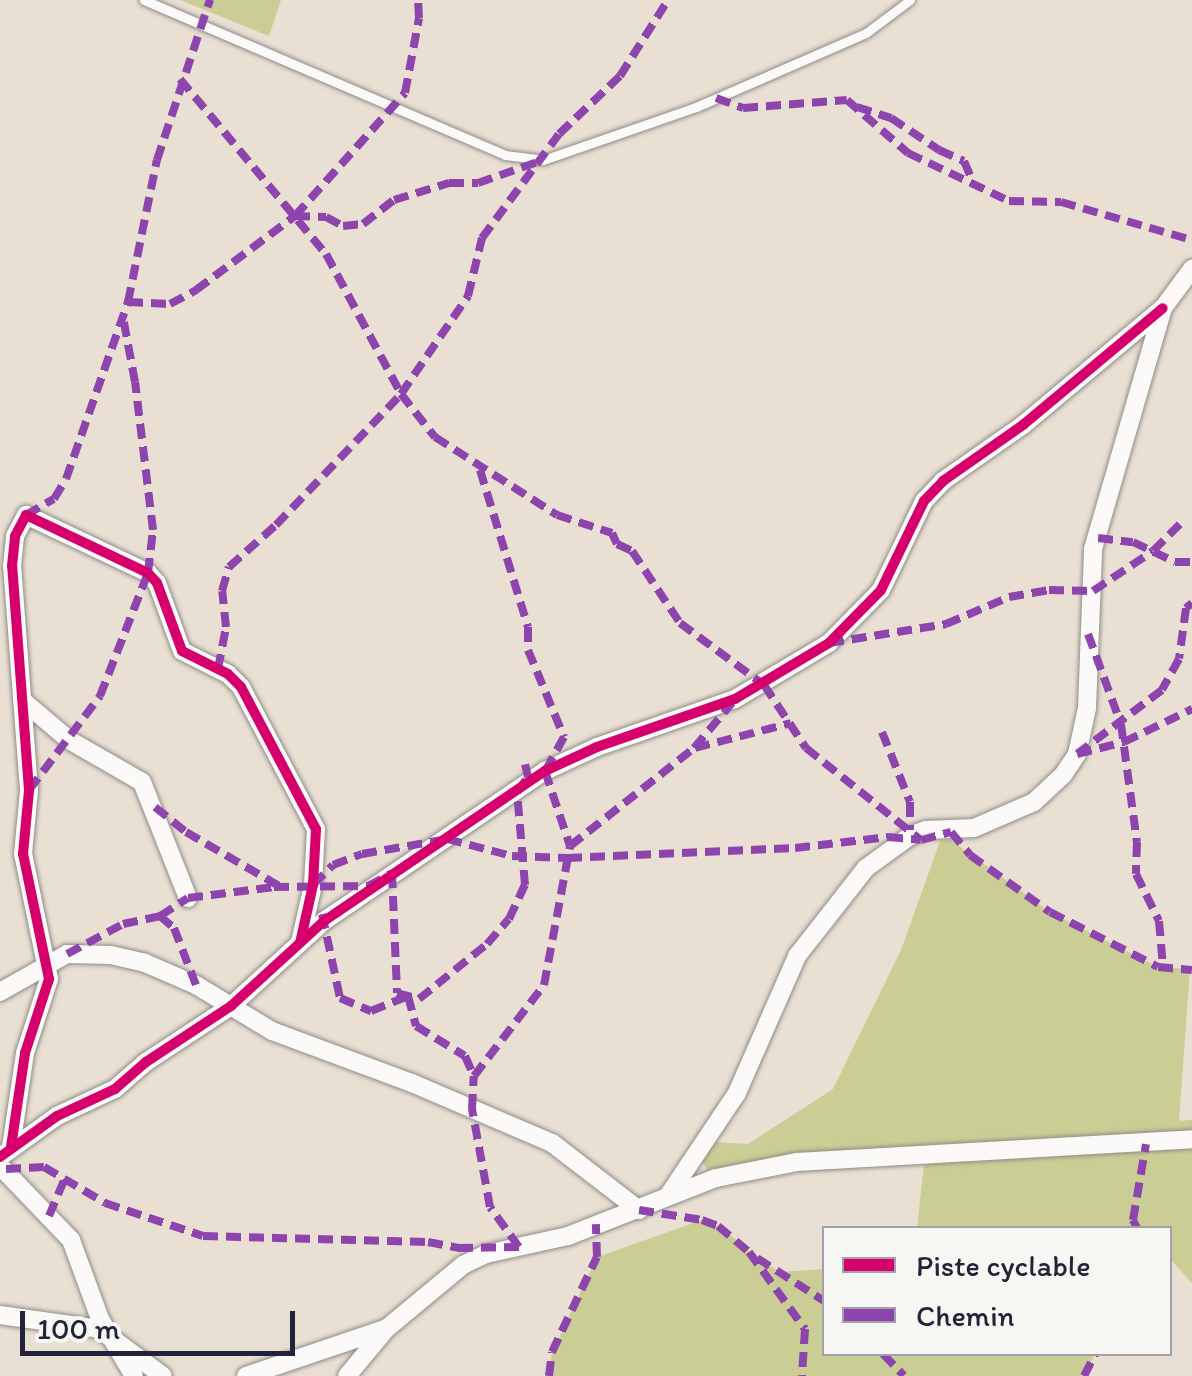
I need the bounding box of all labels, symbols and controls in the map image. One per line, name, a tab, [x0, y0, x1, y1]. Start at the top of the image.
legend	[822, 1226, 1172, 1356]
text: Piste cyclable	[916, 1247, 1091, 1284]
scale bar	[25, 1291, 300, 1353]
text: Chemin	[916, 1297, 1015, 1334]
text: 100 m	[37, 1310, 120, 1347]

